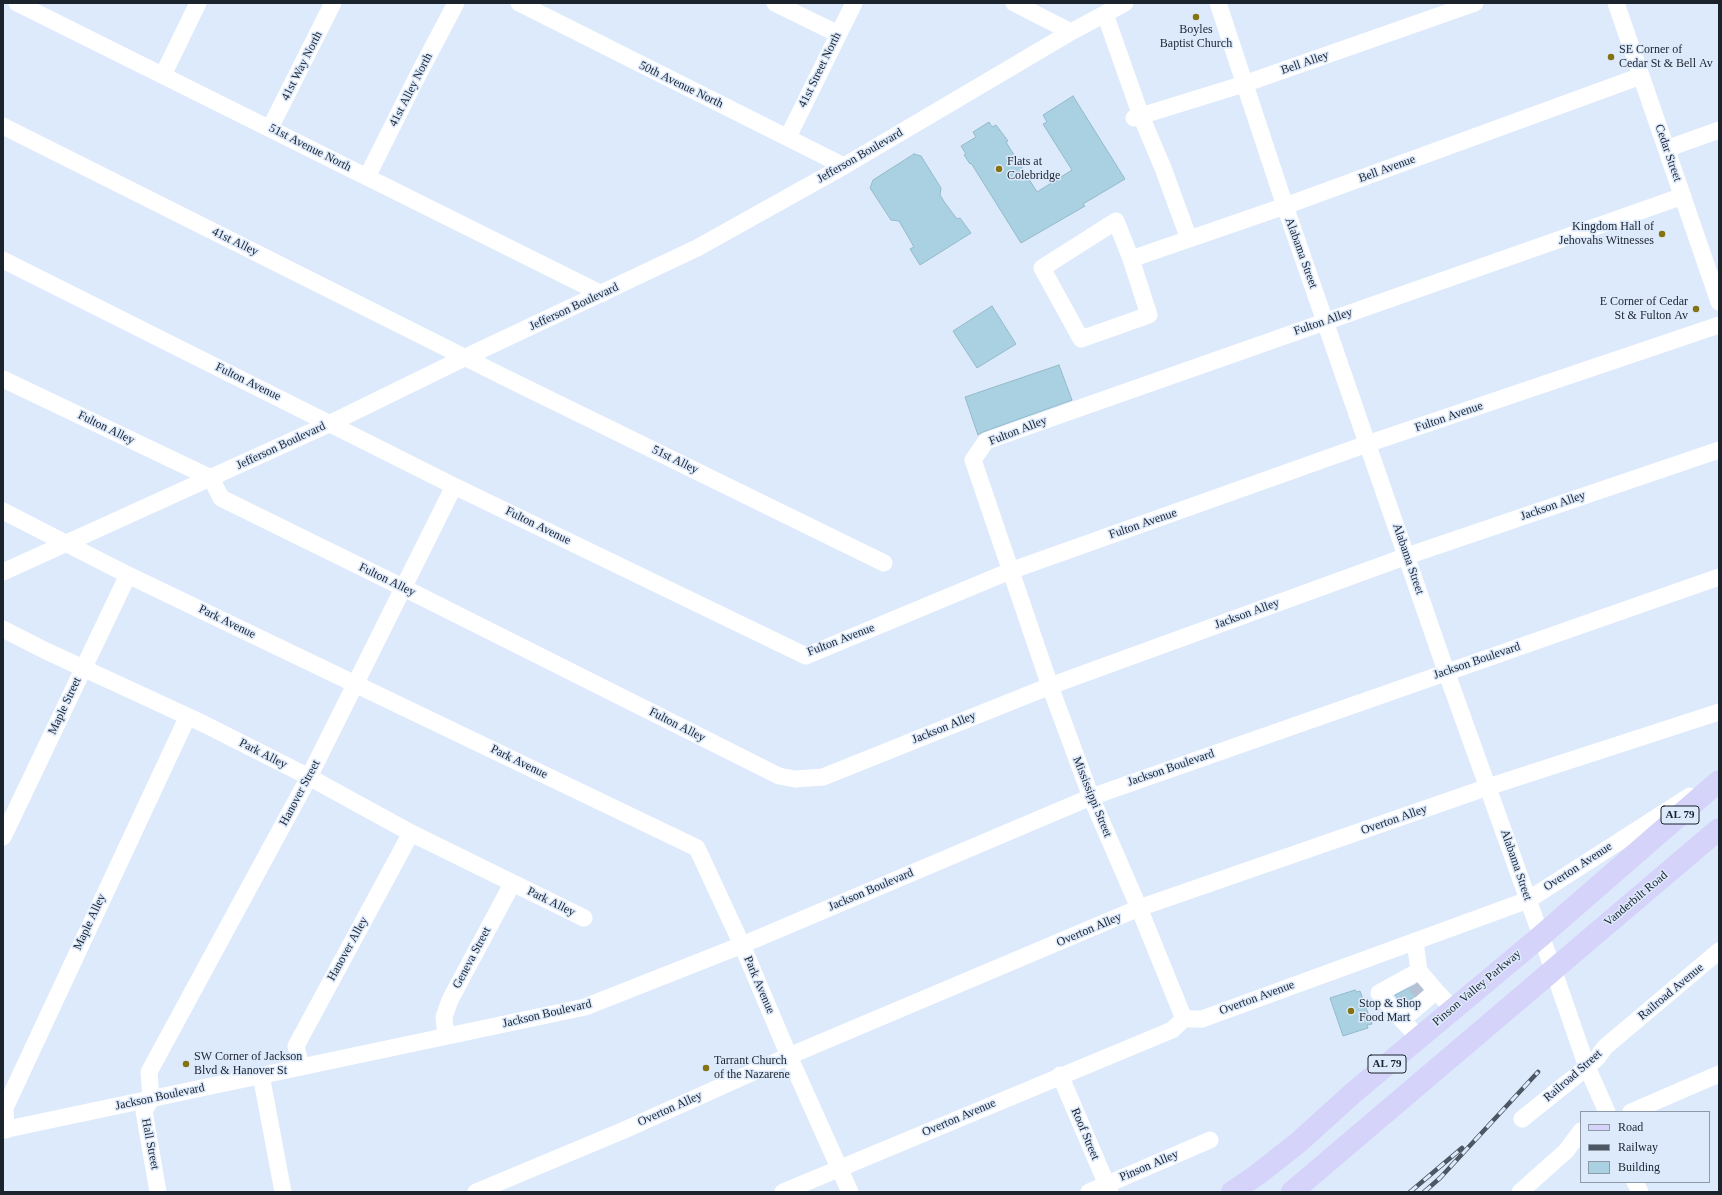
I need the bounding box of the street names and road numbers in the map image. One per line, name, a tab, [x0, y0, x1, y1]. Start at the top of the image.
street label: 41st Way North	[278, 29, 326, 103]
street label: 41st Street North	[796, 30, 844, 110]
street label: Bell Alley	[1279, 48, 1331, 78]
street label: 41st Alley North	[386, 51, 436, 129]
street label: 50th Avenue North	[637, 58, 725, 112]
street label: 51st Avenue North	[266, 121, 354, 175]
street label: Cedar Street	[1651, 122, 1685, 184]
street label: Jefferson Boulevard	[815, 126, 905, 186]
street label: Bell Avenue	[1357, 152, 1417, 186]
street label: Alabama Street	[1282, 216, 1320, 290]
street label: 41st Alley	[210, 225, 260, 259]
street label: Jefferson Boulevard	[527, 280, 621, 334]
street label: Fulton Alley	[1292, 305, 1354, 339]
street label: Fulton Avenue	[213, 360, 283, 404]
street label: Fulton Avenue	[1413, 399, 1485, 435]
street label: Fulton Alley	[75, 408, 137, 448]
street label: Fulton Alley	[987, 413, 1049, 449]
street label: Jefferson Boulevard	[234, 419, 328, 473]
street label: 51st Alley	[650, 443, 700, 477]
street label: Jackson Alley	[1519, 488, 1587, 524]
street label: Fulton Avenue	[503, 504, 573, 548]
street label: Fulton Avenue	[1107, 506, 1179, 542]
street label: Alabama Street	[1389, 522, 1427, 596]
street label: Fulton Alley	[356, 560, 418, 600]
street label: Jackson Alley	[1213, 596, 1281, 632]
street label: Park Avenue	[196, 602, 258, 642]
street label: Fulton Avenue	[805, 621, 877, 659]
street label: Jackson Boulevard	[1432, 639, 1522, 683]
street label: Maple Street	[45, 675, 85, 737]
street label: Fulton Alley	[647, 705, 707, 745]
street label: Jackson Alley	[910, 709, 978, 747]
street label: Park Alley	[237, 736, 289, 772]
street label: Park Avenue	[488, 742, 550, 782]
street label: Jackson Boulevard	[1126, 746, 1216, 790]
street label: Mississippi Street	[1069, 755, 1115, 839]
street label: Hanover Street	[277, 758, 323, 828]
street label: Overton Alley	[1359, 802, 1429, 838]
road number: AL 79	[1661, 806, 1699, 824]
street label: Alabama Street	[1497, 828, 1535, 902]
street label: Overton Avenue	[1541, 840, 1615, 894]
street label: Jackson Boulevard	[826, 866, 916, 914]
street label: Vanderbilt Road	[1601, 868, 1671, 930]
street label: Park Alley	[525, 884, 577, 920]
street label: Maple Alley	[71, 892, 109, 952]
street label: Overton Alley	[1054, 910, 1124, 950]
street label: Hanover Alley	[324, 914, 372, 984]
street label: Geneva Street	[450, 925, 494, 991]
street label: Pinson Valley Parkway	[1430, 947, 1524, 1029]
street label: Park Avenue	[740, 954, 778, 1016]
street label: Railroad Avenue	[1635, 961, 1707, 1023]
street label: Overton Avenue	[1218, 978, 1296, 1018]
street label: Jackson Boulevard	[501, 997, 593, 1031]
street label: Railroad Street	[1541, 1047, 1605, 1105]
road number: AL 79	[1368, 1055, 1406, 1073]
street label: Jackson Boulevard	[114, 1080, 206, 1114]
street label: Overton Alley	[636, 1088, 704, 1130]
street label: Overton Avenue	[920, 1096, 998, 1140]
street label: Roof Street	[1068, 1106, 1102, 1162]
street label: Hall Street	[138, 1117, 162, 1171]
street label: Pinson Alley	[1117, 1147, 1181, 1185]

